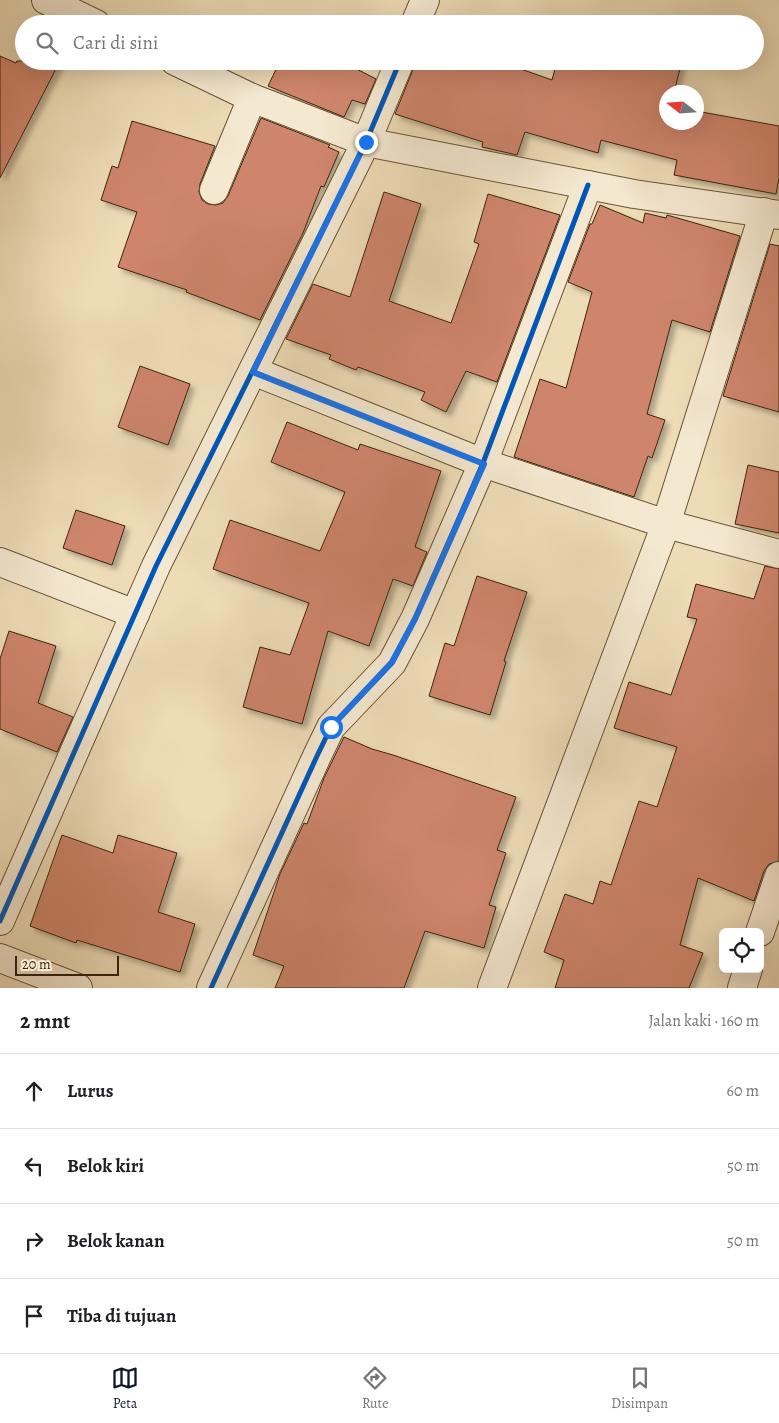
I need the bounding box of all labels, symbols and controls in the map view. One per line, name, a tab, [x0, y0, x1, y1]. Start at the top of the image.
search box	[15, 15, 764, 70]
icon: search	[33, 29, 61, 57]
text: Cari di sini	[73, 30, 158, 56]
north arrow	[659, 85, 704, 130]
route end	[355, 131, 378, 154]
route start	[320, 716, 343, 739]
map controls	[719, 928, 764, 973]
button: locate	[719, 928, 764, 973]
scale bar	[15, 953, 119, 976]
text: 20 m	[22, 955, 51, 974]
text: 2 mnt	[20, 1007, 70, 1035]
text: Jalan kaki · 160 m	[649, 1010, 759, 1032]
icon: ahead	[20, 1077, 48, 1105]
text: Lurus	[67, 1078, 113, 1104]
text: 60 m	[727, 1080, 759, 1102]
icon: left	[20, 1152, 48, 1180]
text: Belok kiri	[67, 1153, 144, 1179]
text: 50 m	[727, 1155, 759, 1177]
icon: right	[20, 1227, 48, 1255]
text: Belok kanan	[67, 1228, 165, 1254]
text: 50 m	[727, 1230, 759, 1252]
icon: arrive	[20, 1302, 48, 1330]
text: Tiba di tujuan	[67, 1303, 176, 1329]
tab: Peta	[111, 1364, 139, 1413]
tab: Rute	[361, 1364, 389, 1413]
tab: Disimpan	[611, 1364, 668, 1413]

